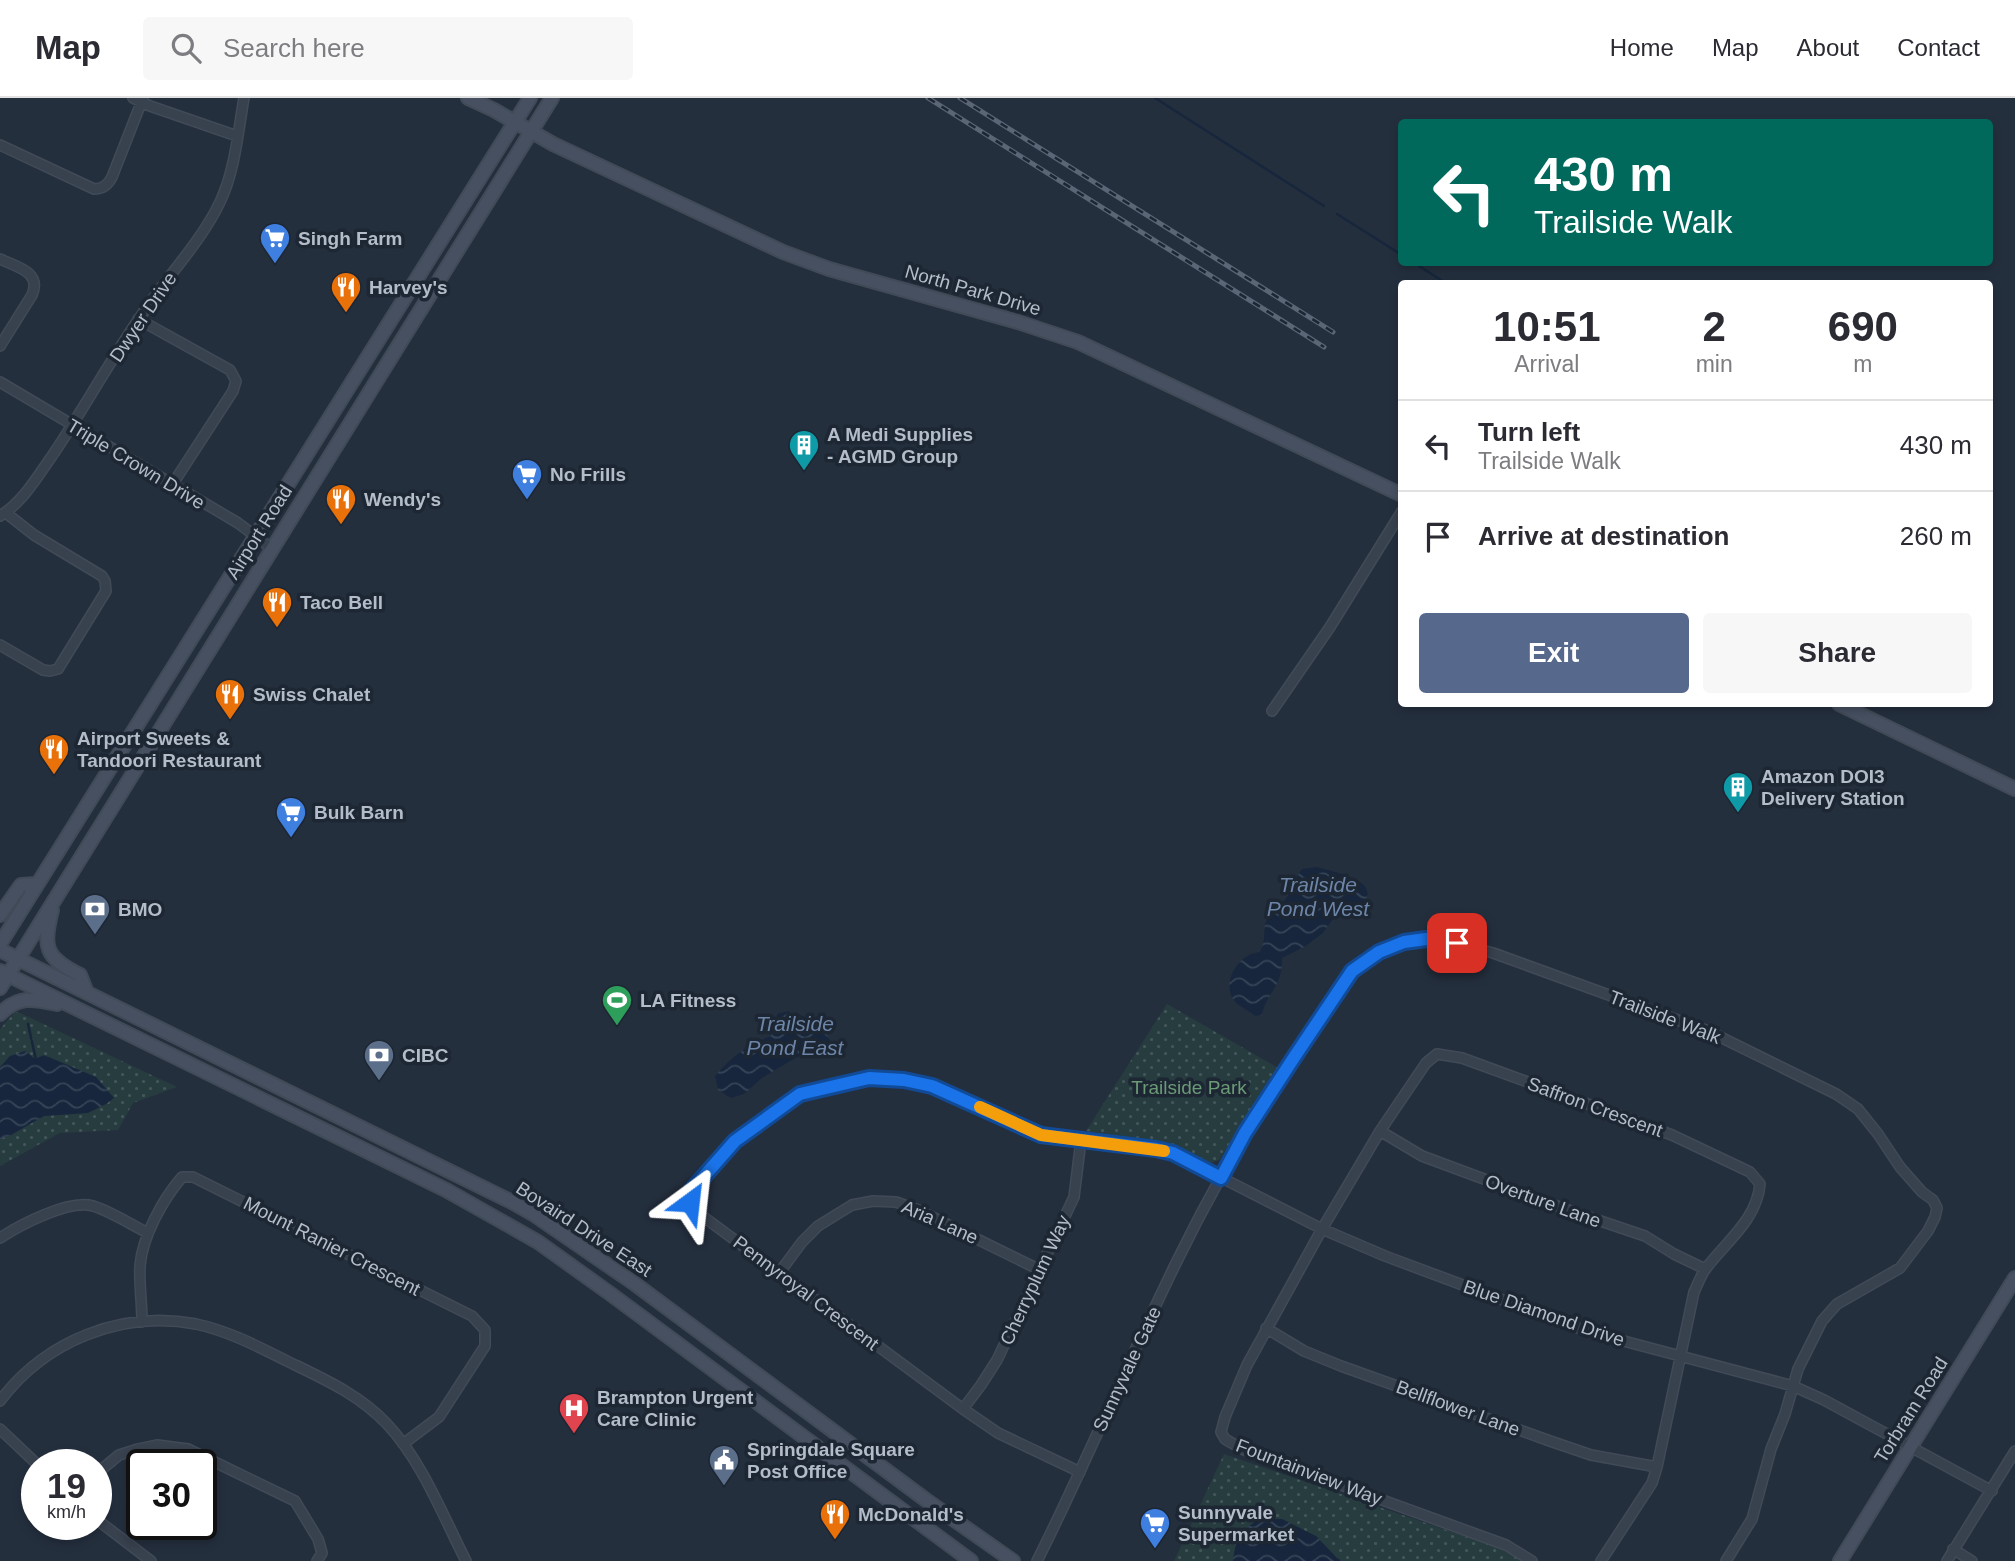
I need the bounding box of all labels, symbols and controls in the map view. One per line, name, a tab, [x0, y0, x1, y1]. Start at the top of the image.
search box	[143, 17, 633, 80]
text: Map	[35, 29, 101, 66]
icon: search	[167, 29, 205, 67]
text: Search here	[223, 33, 365, 63]
text: Home	[1610, 34, 1674, 61]
text: Map	[1712, 34, 1759, 61]
text: About	[1797, 34, 1859, 61]
text: Contact	[1897, 34, 1980, 61]
icon: left	[1419, 147, 1510, 238]
text: 430 m	[1534, 147, 1673, 201]
text: Trailside Walk	[1534, 204, 1733, 240]
supermarket icon: Singh Farm	[258, 221, 292, 265]
place label: Singh Farm	[298, 228, 403, 249]
street label: North Park Drive	[903, 261, 1043, 319]
street label: Dwyer Drive	[105, 268, 181, 366]
restaurant icon: Harvey's	[329, 270, 363, 314]
place label: Harvey's	[369, 277, 447, 298]
text: 10:51	[1493, 303, 1601, 350]
text: 2	[1702, 303, 1726, 350]
text: 690	[1828, 303, 1898, 350]
text: Arrival	[1514, 351, 1579, 377]
text: min	[1696, 351, 1733, 377]
text: m	[1853, 351, 1872, 377]
street label: Triple Crown Drive	[63, 415, 209, 513]
text: Turn left	[1478, 417, 1580, 447]
place label: A Medi Supplies - AGMD Group	[827, 424, 973, 467]
icon: left	[1419, 427, 1457, 465]
building icon: A Medi Supplies - AGMD Group	[787, 428, 821, 472]
text: 430 m	[1900, 430, 1972, 460]
text: Trailside Walk	[1478, 448, 1621, 474]
supermarket icon: No Frills	[510, 457, 544, 501]
place label: No Frills	[550, 464, 626, 485]
street label: Airport Road	[222, 481, 296, 583]
restaurant icon: Wendy's	[324, 482, 358, 526]
place label: Wendy's	[364, 489, 441, 510]
icon: arrive	[1419, 518, 1457, 556]
text: Arrive at destination	[1478, 521, 1729, 551]
text: 260 m	[1900, 521, 1972, 551]
restaurant icon: Taco Bell	[260, 585, 294, 629]
place label: Taco Bell	[300, 592, 383, 613]
button: Exit	[1419, 613, 1689, 693]
button: Share	[1703, 613, 1972, 693]
restaurant icon: Swiss Chalet	[213, 677, 247, 721]
place label: Swiss Chalet	[253, 684, 371, 705]
place label: Airport Sweets & Tandoori Restaurant	[77, 728, 262, 771]
restaurant icon: Airport Sweets & Tandoori Restaurant	[37, 732, 71, 776]
place label: Amazon DOI3 Delivery Station	[1761, 766, 1905, 809]
building icon: Amazon DOI3 Delivery Station	[1721, 770, 1755, 814]
supermarket icon: Bulk Barn	[274, 795, 308, 839]
place label: Bulk Barn	[314, 802, 404, 823]
water label: Trailside Pond West	[1267, 873, 1370, 920]
bank icon: BMO	[78, 892, 112, 936]
place label: BMO	[118, 899, 162, 920]
pin	[1427, 913, 1487, 973]
icon: arrive	[1438, 924, 1476, 962]
sports icon: LA Fitness	[600, 983, 634, 1027]
street label: Trailside Walk	[1606, 986, 1724, 1048]
place label: LA Fitness	[640, 990, 736, 1011]
water label: Trailside Pond East	[747, 1012, 845, 1059]
bank icon: CIBC	[362, 1038, 396, 1082]
place label: CIBC	[402, 1045, 449, 1066]
street label: Saffron Crescent	[1525, 1073, 1666, 1141]
park label: Trailside Park	[1131, 1077, 1247, 1098]
position arrow	[653, 1165, 727, 1239]
street label: Overture Lane	[1482, 1170, 1604, 1232]
street label: Bovaird Drive East	[512, 1177, 656, 1281]
street label: Mount Ranier Crescent	[240, 1192, 424, 1300]
street label: Aria Lane	[899, 1196, 981, 1248]
street label: Cherryplum Way	[996, 1211, 1074, 1348]
street label: Pennyroyal Crescent	[729, 1232, 883, 1355]
street label: Blue Diamond Drive	[1461, 1276, 1627, 1350]
street label: Sunnyvale Gate	[1089, 1303, 1165, 1435]
street label: Torbram Road	[1870, 1353, 1952, 1467]
street label: Bellflower Lane	[1393, 1376, 1523, 1440]
place label: Brampton Urgent Care Clinic	[597, 1387, 754, 1430]
hospital icon: Brampton Urgent Care Clinic	[557, 1391, 591, 1435]
street label: Fountainview Way	[1233, 1435, 1385, 1510]
place label: Springdale Square Post Office	[747, 1439, 915, 1482]
public building icon: Springdale Square Post Office	[707, 1443, 741, 1487]
speed limit sign: 30	[126, 1449, 217, 1540]
text: 19	[47, 1466, 86, 1505]
restaurant icon: McDonald's	[818, 1497, 852, 1541]
text: km/h	[47, 1502, 86, 1522]
place label: Sunnyvale Supermarket	[1178, 1502, 1295, 1545]
place label: McDonald's	[858, 1504, 964, 1525]
supermarket icon: Sunnyvale Supermarket	[1138, 1506, 1172, 1550]

